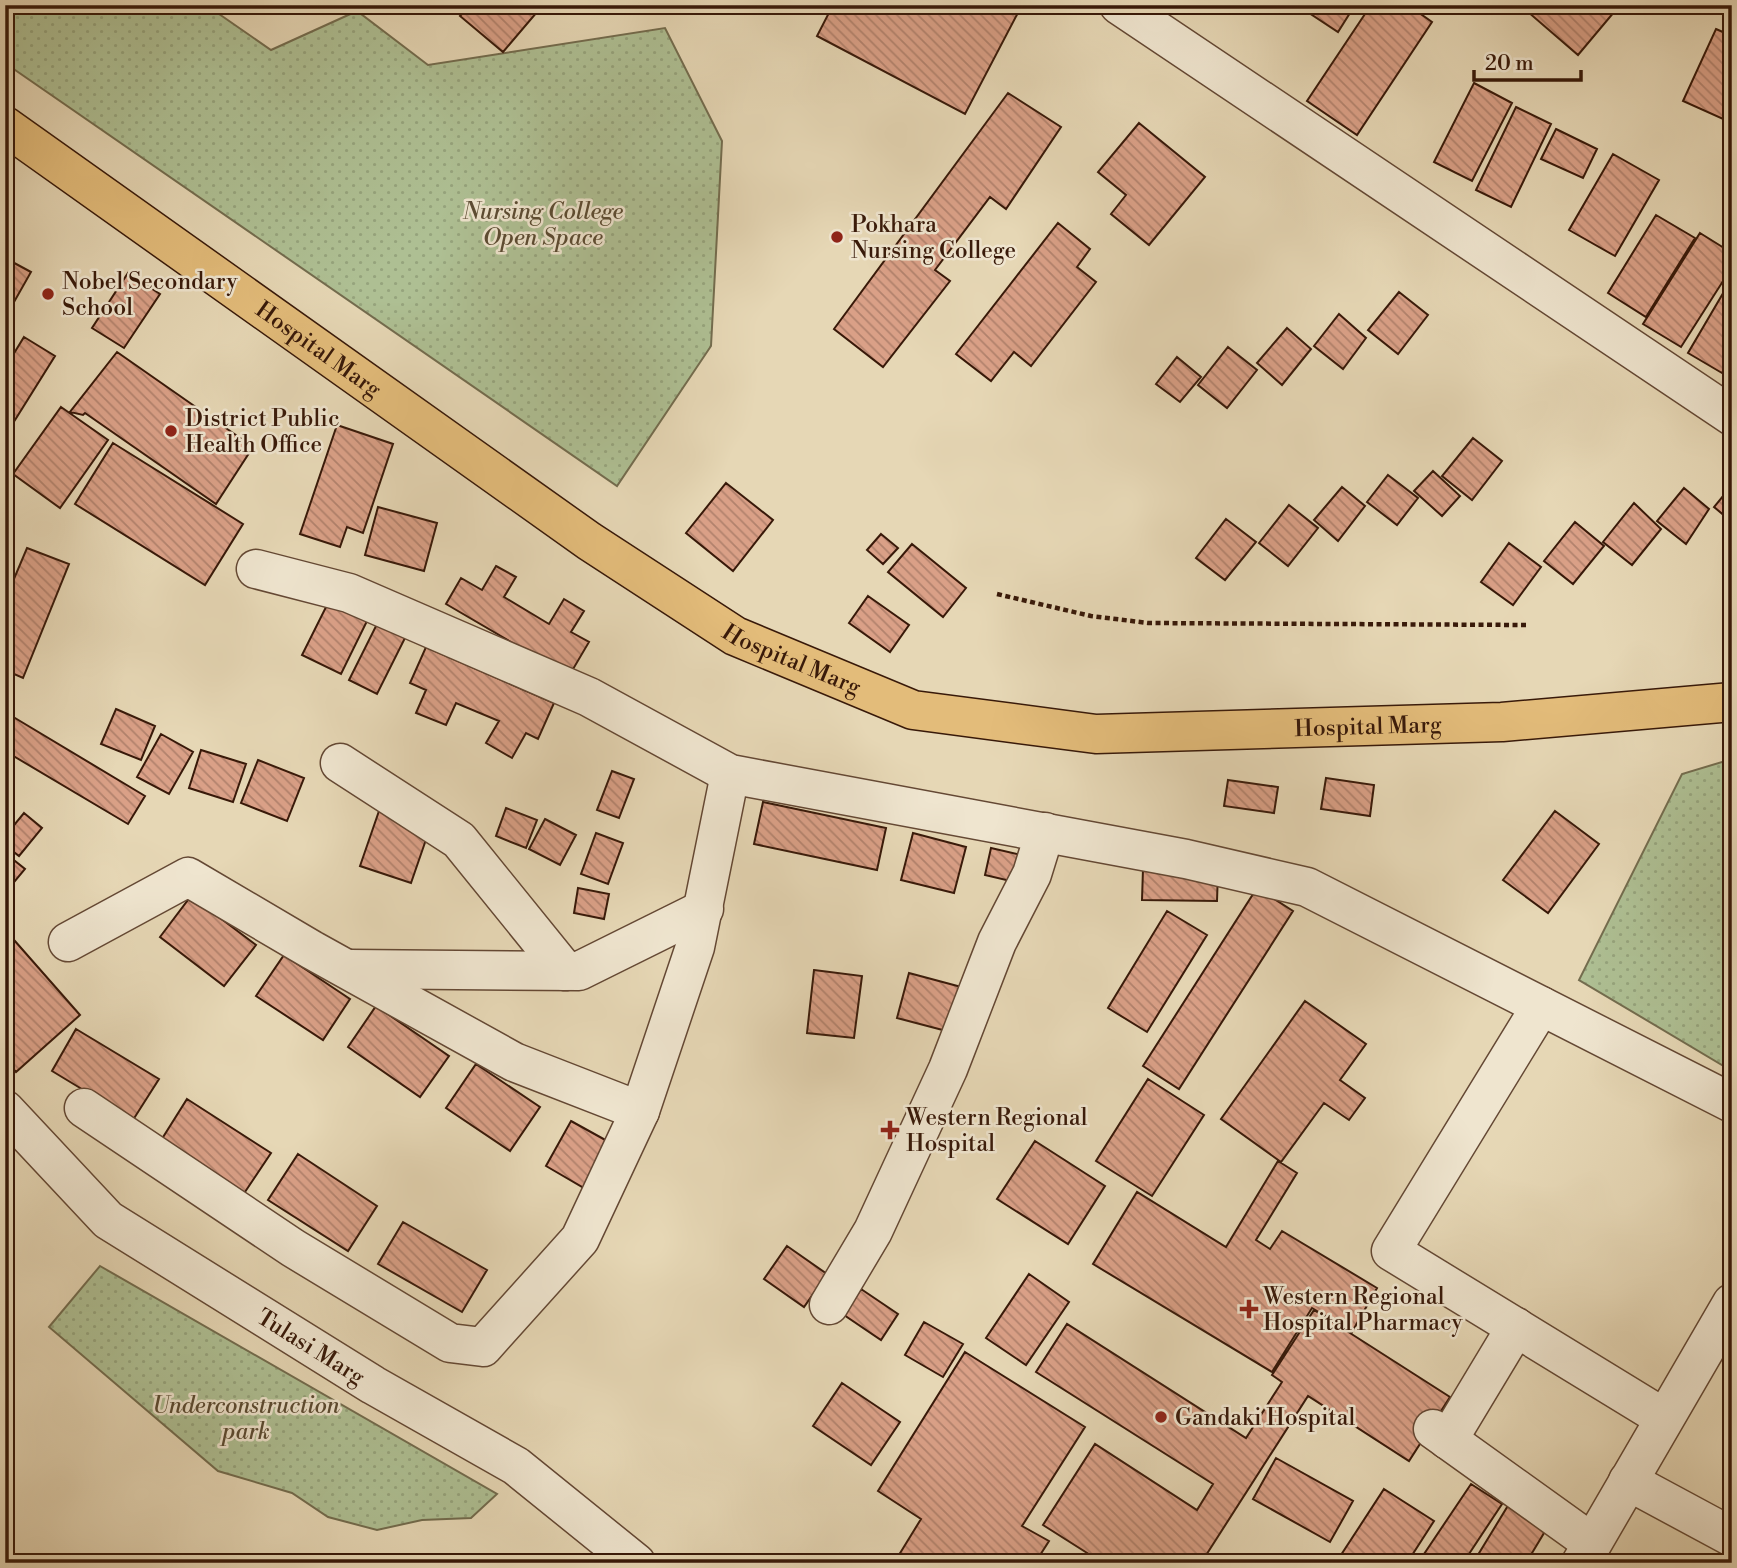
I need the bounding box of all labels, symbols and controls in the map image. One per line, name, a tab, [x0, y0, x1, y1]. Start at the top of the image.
scale bar	[1474, 38, 1581, 82]
text: 20 m	[1485, 51, 1534, 77]
park label: Nursing College Open Space	[462, 198, 624, 252]
place label: Pokhara Nursing College	[851, 211, 1016, 265]
marker: Pokhara Nursing College	[829, 229, 845, 245]
place label: Nobel Secondary School	[62, 268, 239, 322]
marker: Nobel Secondary School	[40, 286, 56, 302]
street label: Hospital Marg	[250, 296, 387, 404]
place label: District Public Health Office	[185, 405, 340, 459]
marker: District Public Health Office	[163, 423, 179, 439]
street label: Hospital Marg	[716, 618, 865, 702]
street label: Hospital Marg	[1294, 711, 1442, 743]
place label: Western Regional Hospital	[905, 1104, 1088, 1158]
marker: Western Regional Hospital	[880, 1120, 900, 1140]
place label: Western Regional Hospital Pharmacy	[1262, 1283, 1464, 1337]
marker: Western Regional Hospital Pharmacy	[1241, 1301, 1257, 1317]
street label: Tulasi Marg	[251, 1303, 370, 1391]
park label: Underconstruction park	[152, 1392, 341, 1446]
place label: Gandaki Hospital	[1175, 1404, 1356, 1432]
marker: Gandaki Hospital	[1153, 1409, 1169, 1425]

